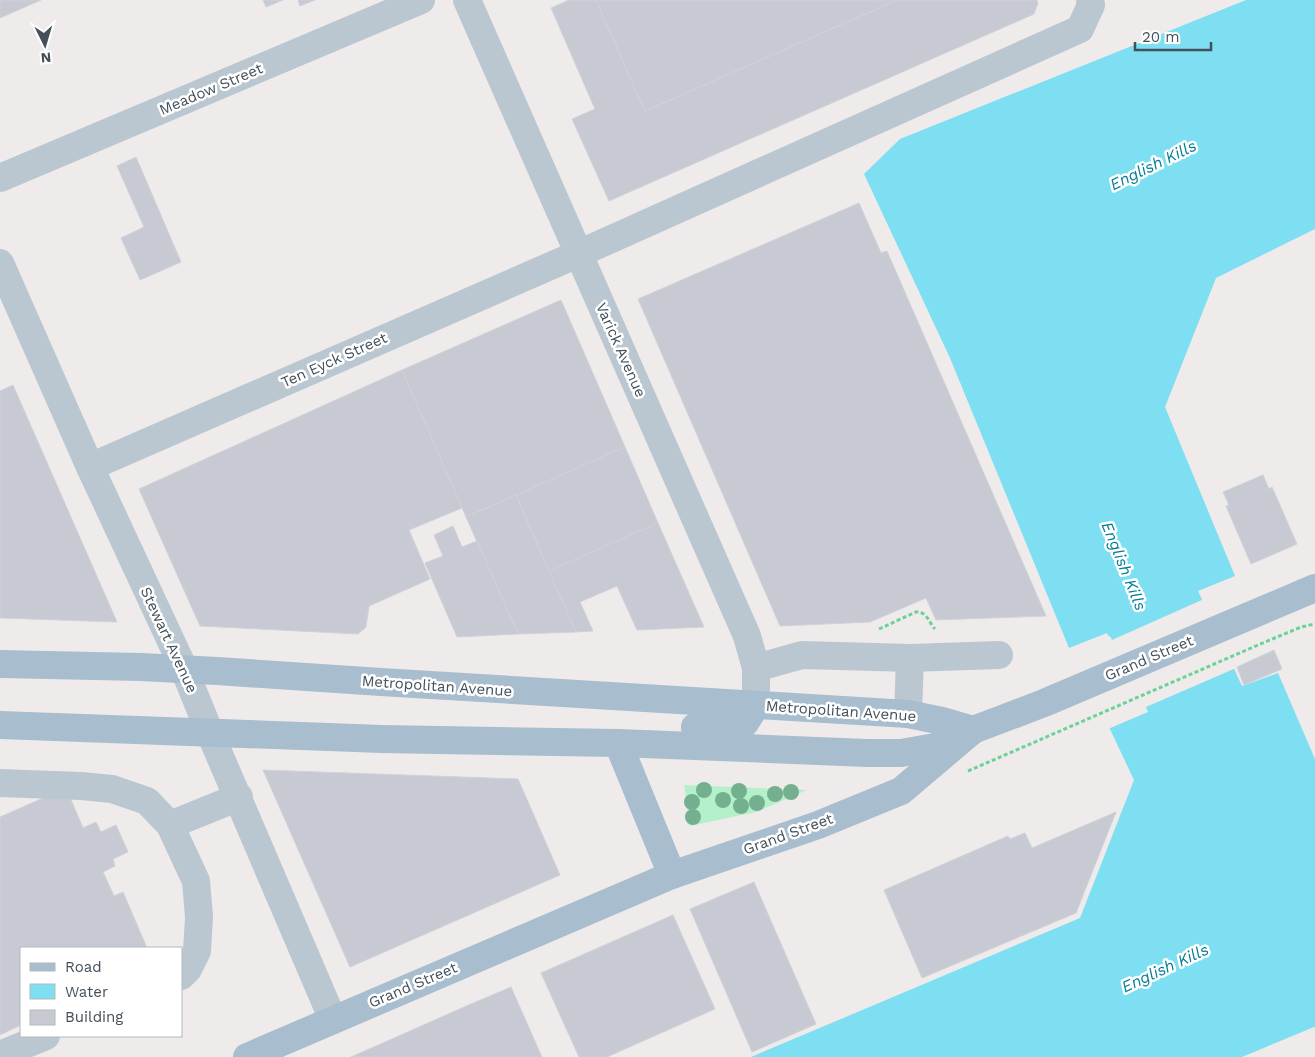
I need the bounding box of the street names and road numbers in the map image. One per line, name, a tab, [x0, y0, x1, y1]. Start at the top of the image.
street label: Meadow Street	[157, 59, 266, 119]
street label: Varick Avenue	[592, 300, 650, 400]
street label: Ten Eyck Street	[278, 328, 390, 391]
street label: Stewart Avenue	[137, 584, 201, 696]
street label: Grand Street	[1102, 631, 1197, 685]
street label: Metropolitan Avenue	[361, 672, 513, 700]
street label: Metropolitan Avenue	[765, 697, 917, 725]
street label: Grand Street	[741, 809, 836, 859]
street label: Grand Street	[366, 958, 461, 1012]

